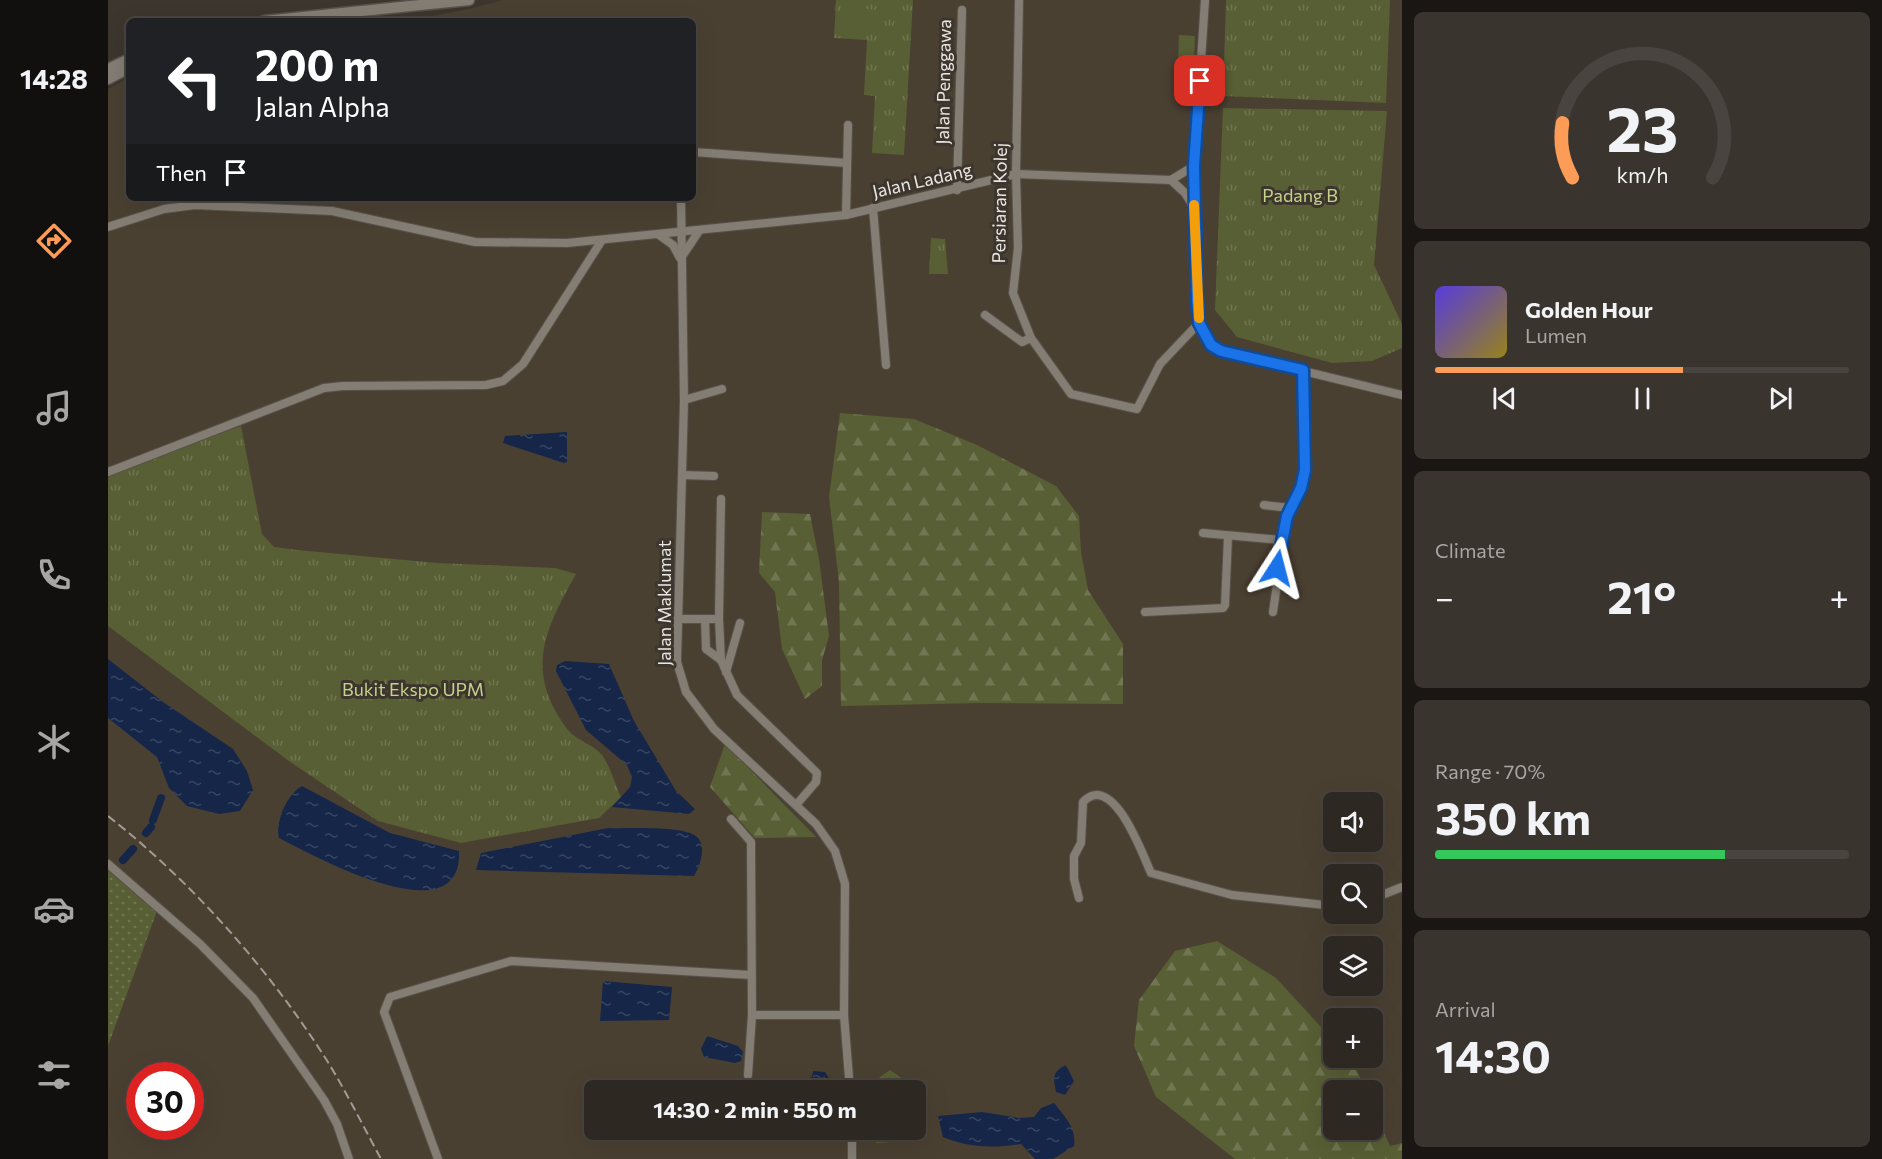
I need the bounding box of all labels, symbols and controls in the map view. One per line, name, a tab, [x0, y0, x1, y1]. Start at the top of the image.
street label: Jalan Penggawa	[931, 19, 955, 145]
text: 200 m	[255, 38, 379, 90]
icon: left	[156, 42, 234, 120]
pin	[1174, 55, 1225, 106]
text: 14:28	[20, 62, 88, 95]
icon: arrive	[1183, 64, 1216, 97]
text: 23	[1606, 89, 1678, 165]
text: Jalan Alpha	[255, 90, 390, 123]
street label: Persiaran Kolej	[987, 142, 1011, 264]
icon: arrive	[219, 156, 252, 189]
street label: Jalan Ladang	[870, 158, 974, 202]
text: Then	[156, 159, 207, 186]
text: km/h	[1616, 161, 1668, 187]
park label: Padang B	[1262, 184, 1338, 206]
icon: directions	[33, 220, 75, 262]
text: Golden Hour	[1525, 296, 1653, 323]
text: Lumen	[1525, 323, 1587, 347]
icon: previous	[1488, 382, 1521, 415]
icon: pause	[1626, 382, 1659, 415]
icon: next	[1764, 382, 1797, 415]
icon: music	[33, 387, 75, 429]
position arrow	[1245, 536, 1309, 600]
text: Climate	[1435, 538, 1505, 562]
street label: Jalan Maklumat	[653, 540, 675, 666]
icon: phone	[33, 554, 75, 596]
text: 21°	[1607, 568, 1676, 623]
text: −	[1435, 576, 1454, 617]
text: +	[1830, 576, 1849, 617]
park label: Bukit Ekspo UPM	[342, 678, 484, 700]
icon: climate	[33, 721, 75, 763]
text: Range · 70%	[1435, 759, 1545, 783]
text: 350 km	[1435, 789, 1591, 844]
map controls	[1323, 792, 1383, 1140]
button: sound	[1323, 792, 1383, 852]
button: search	[1323, 864, 1383, 924]
icon: car	[33, 888, 75, 930]
button: layers	[1323, 936, 1383, 996]
text: Arrival	[1435, 997, 1496, 1021]
button: +	[1323, 1008, 1383, 1068]
text: 14:30	[1435, 1027, 1551, 1082]
icon: filters	[33, 1054, 75, 1096]
speed limit sign: 30	[126, 1062, 204, 1140]
button: −	[1323, 1080, 1383, 1140]
text: 14:30 · 2 min · 550 m	[653, 1096, 857, 1123]

